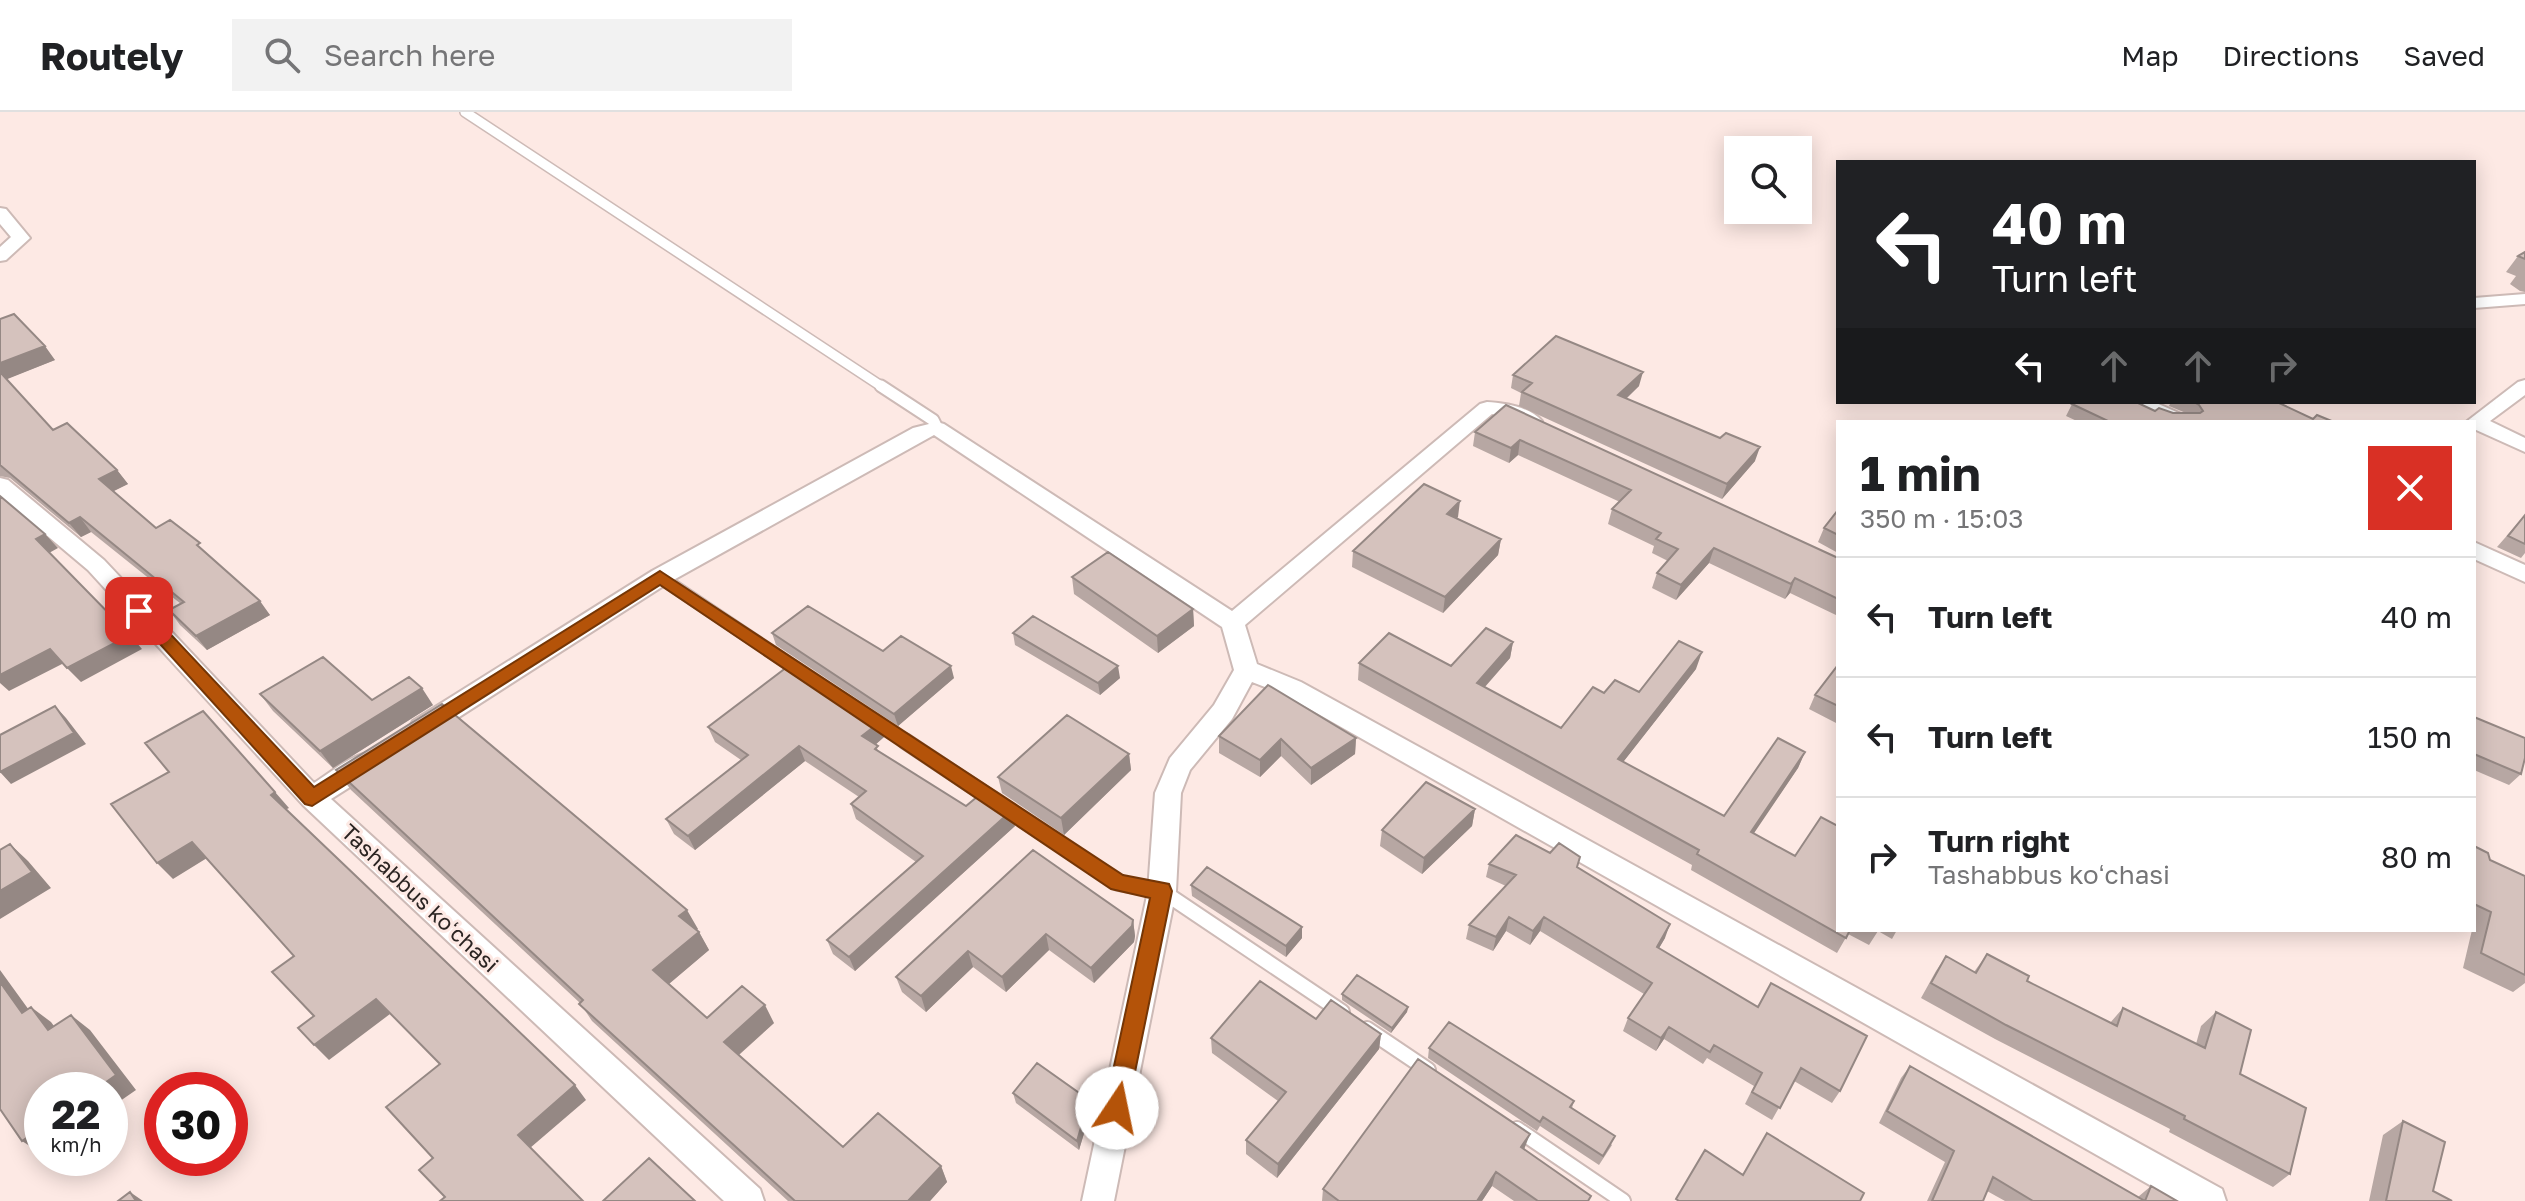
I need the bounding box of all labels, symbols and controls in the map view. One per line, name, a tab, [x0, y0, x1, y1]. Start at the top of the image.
search box	[232, 19, 792, 91]
text: Routely	[40, 33, 184, 78]
icon: search	[260, 33, 304, 77]
text: Search here	[324, 37, 496, 73]
text: Map	[2121, 39, 2178, 72]
text: Directions	[2222, 39, 2359, 72]
text: Saved	[2403, 39, 2485, 72]
map controls	[1724, 136, 1812, 224]
button: search	[1724, 136, 1812, 224]
text: 40 m	[1992, 189, 2126, 256]
icon: left	[1860, 192, 1964, 296]
text: Turn left	[1992, 257, 2138, 300]
icon: left	[2008, 344, 2052, 388]
icon: ahead	[2092, 344, 2136, 388]
icon: ahead	[2176, 344, 2220, 388]
icon: right	[2260, 344, 2304, 388]
text: 1 min	[1860, 444, 1981, 502]
button: close	[2368, 446, 2452, 530]
text: 350 m · 15:03	[1860, 503, 2024, 534]
pin	[105, 577, 173, 645]
icon: arrive	[117, 589, 161, 633]
icon: left	[1860, 595, 1904, 639]
text: Turn left	[1928, 599, 2053, 635]
text: 40 m	[2381, 599, 2452, 635]
icon: left	[1860, 715, 1904, 759]
text: Turn left	[1928, 719, 2053, 755]
text: 150 m	[2367, 719, 2452, 755]
street label: Tashabbus koʻchasi	[336, 818, 504, 977]
text: Turn right	[1928, 823, 2070, 859]
icon: right	[1860, 835, 1904, 879]
text: 80 m	[2381, 839, 2452, 875]
text: Tashabbus koʻchasi	[1928, 859, 2170, 890]
position arrow	[1075, 1066, 1159, 1150]
speed limit sign: 30	[144, 1072, 248, 1176]
text: 22	[52, 1090, 100, 1138]
text: km/h	[51, 1132, 101, 1156]

